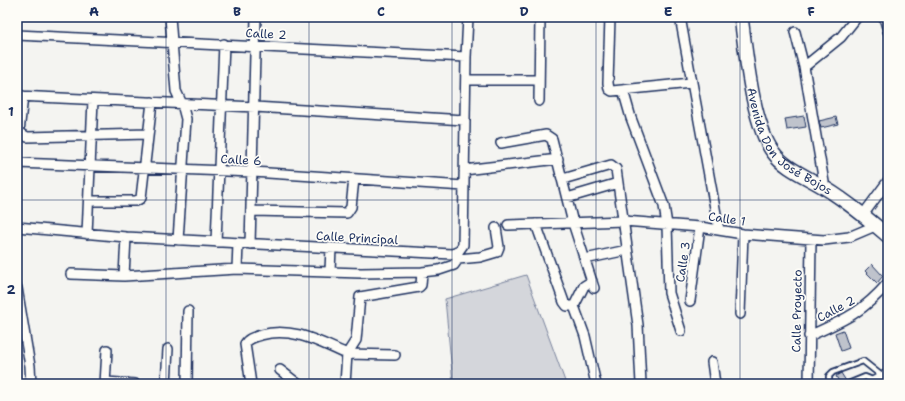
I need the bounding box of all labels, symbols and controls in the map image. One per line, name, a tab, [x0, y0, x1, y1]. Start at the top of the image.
text: A	[89, 3, 99, 20]
text: B	[233, 3, 241, 20]
text: C	[377, 3, 385, 20]
text: D	[519, 3, 529, 20]
text: E	[664, 3, 673, 20]
text: F	[807, 3, 815, 20]
street label: Calle 2	[245, 25, 287, 43]
street label: Avenida Don José Bojos	[743, 86, 835, 198]
text: 1	[8, 103, 14, 120]
street label: Calle 6	[220, 151, 262, 169]
street label: Calle 1	[707, 208, 747, 230]
street label: Calle Principal	[316, 228, 399, 248]
street label: Calle 3	[672, 241, 694, 283]
street label: Calle Proyecto	[788, 269, 806, 353]
text: 2	[6, 281, 16, 298]
street label: Calle 2	[814, 292, 858, 326]

